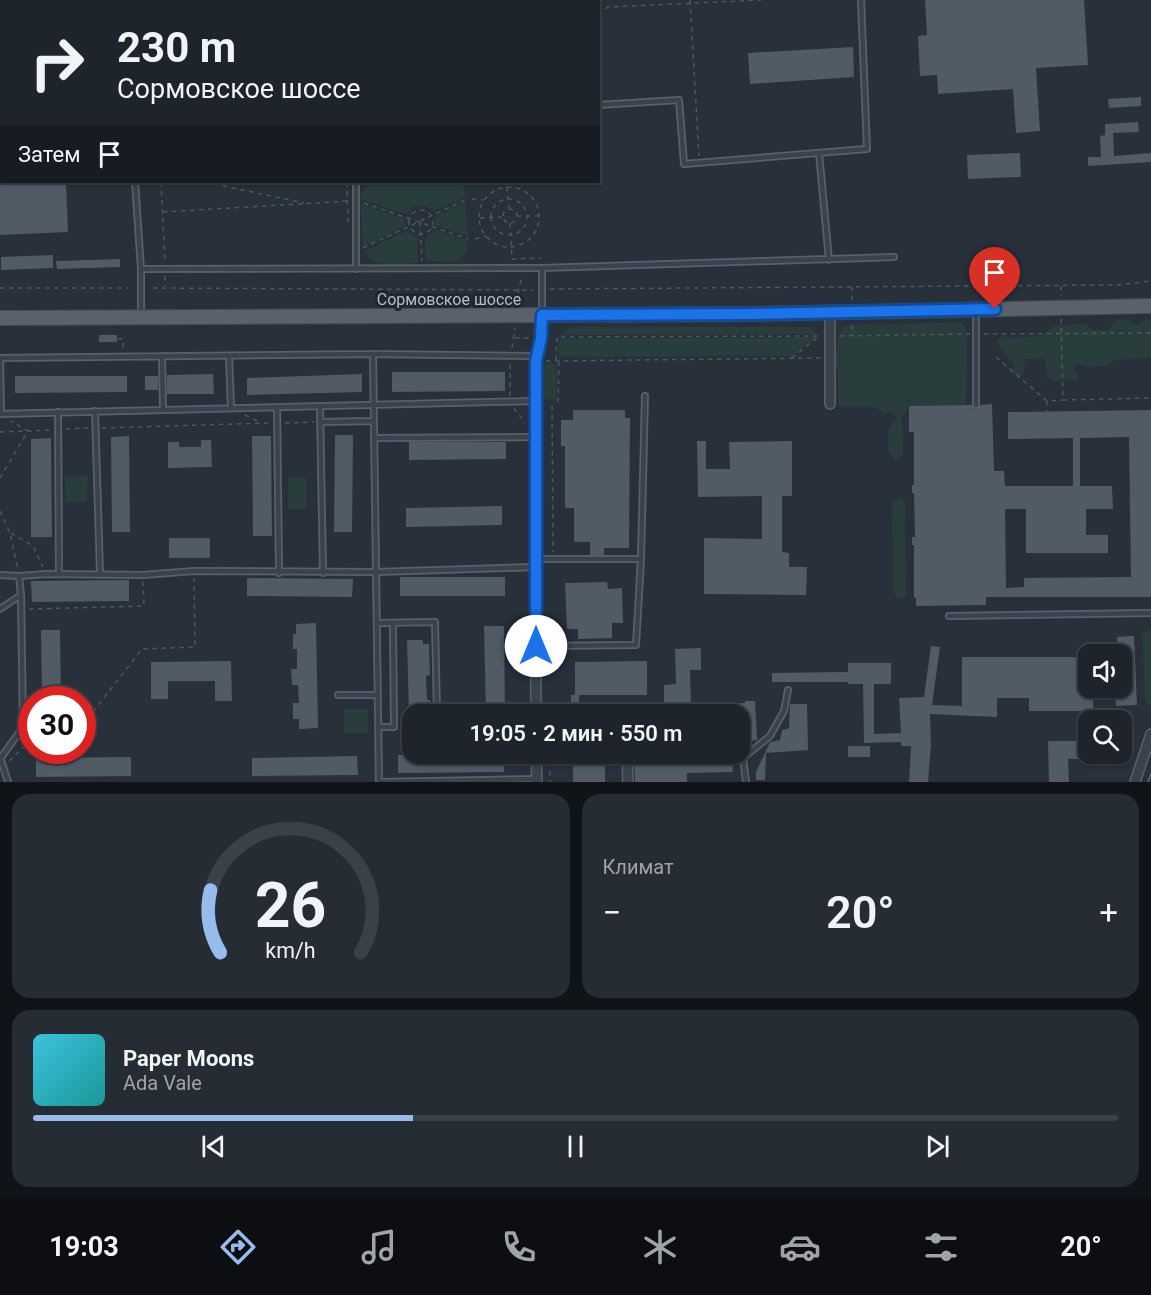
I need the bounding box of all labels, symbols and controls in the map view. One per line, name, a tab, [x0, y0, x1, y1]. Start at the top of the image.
text: 230 m	[117, 23, 236, 72]
icon: right	[18, 24, 96, 102]
text: Сормовское шоссе	[117, 73, 361, 105]
icon: arrive	[93, 138, 126, 171]
text: Затем	[18, 142, 81, 167]
pin	[969, 247, 1020, 309]
icon: arrive	[978, 256, 1011, 289]
street label: Сормовское шоссе	[377, 290, 521, 309]
position arrow	[504, 614, 568, 678]
map controls	[1078, 644, 1132, 764]
button: sound	[1078, 644, 1132, 698]
speed limit sign: 30	[18, 686, 96, 764]
button: search	[1078, 710, 1132, 764]
text: 19:05 · 2 мин · 550 m	[470, 721, 682, 746]
text: Климат	[603, 855, 674, 879]
text: 26	[255, 869, 327, 942]
text: 20°	[826, 886, 895, 939]
text: −	[603, 893, 621, 932]
text: +	[1099, 893, 1118, 932]
text: km/h	[266, 938, 316, 963]
text: Paper Moons	[123, 1046, 254, 1071]
text: Ada Vale	[123, 1071, 202, 1095]
icon: previous	[197, 1130, 230, 1163]
icon: pause	[559, 1130, 592, 1163]
icon: next	[921, 1130, 954, 1163]
icon: directions	[217, 1226, 259, 1268]
icon: music	[358, 1226, 400, 1268]
icon: phone	[498, 1226, 540, 1268]
icon: climate	[639, 1226, 681, 1268]
icon: car	[779, 1226, 821, 1268]
icon: filters	[920, 1226, 962, 1268]
text: 19:03	[49, 1231, 119, 1263]
text: 20°	[1060, 1231, 1102, 1263]

